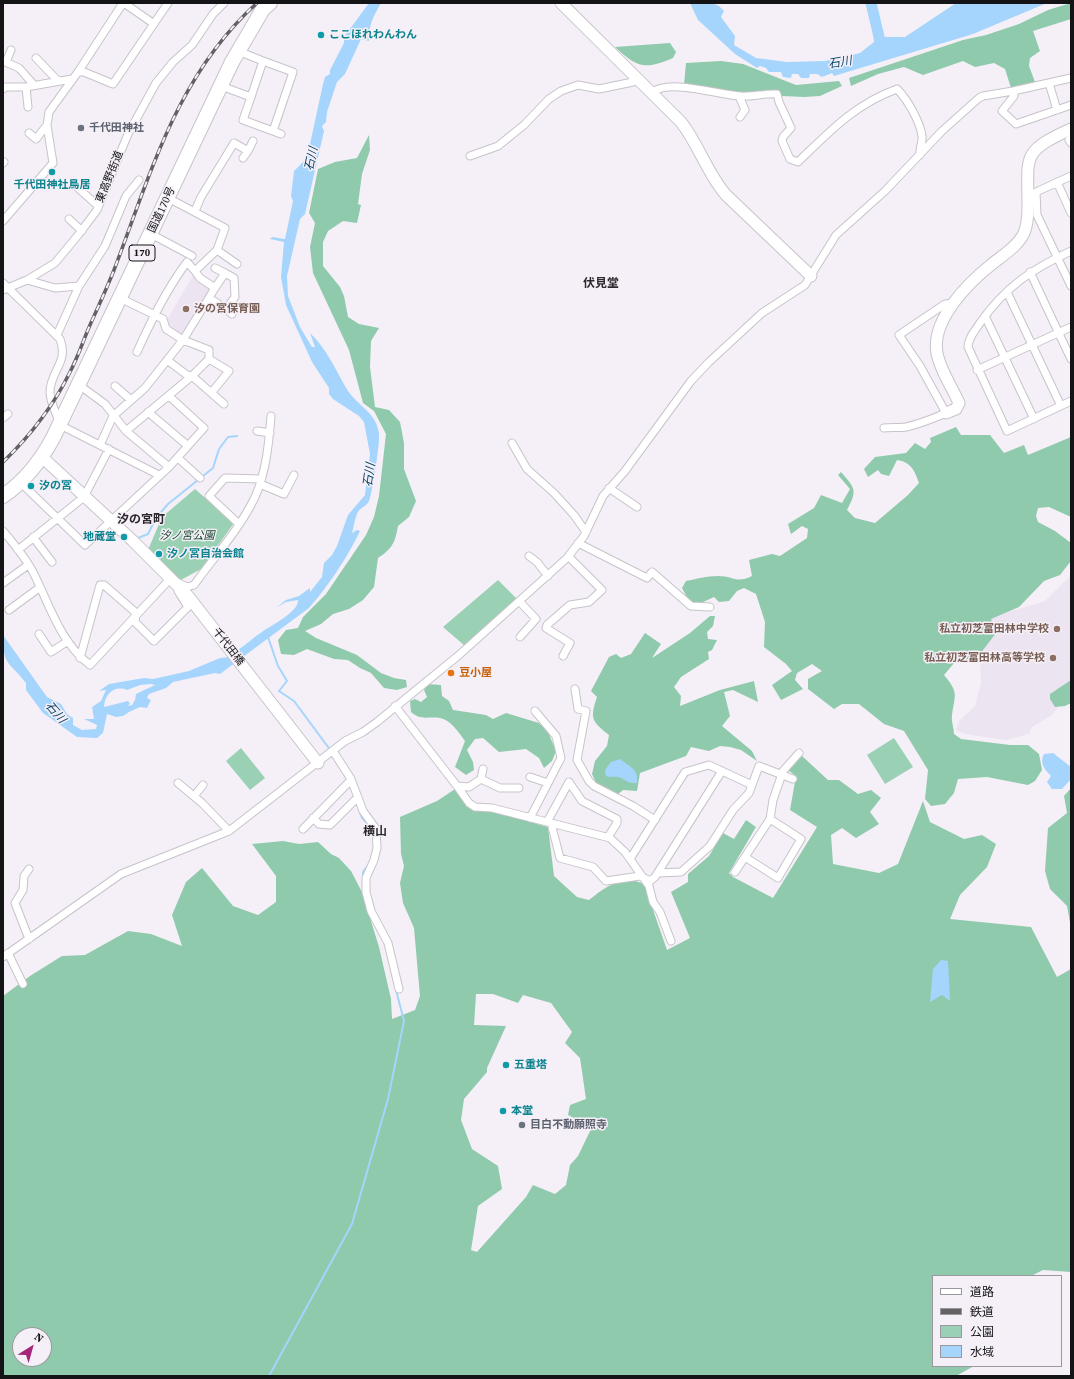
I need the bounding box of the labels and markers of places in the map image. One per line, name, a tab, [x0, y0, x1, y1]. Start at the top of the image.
place label: ここほれわんわん	[329, 28, 417, 42]
marker: ここほれわんわん	[316, 30, 326, 40]
place label: 千代田神社	[89, 121, 144, 135]
marker: 千代田神社	[76, 123, 86, 133]
marker: 千代田神社鳥居	[47, 167, 57, 177]
place label: 千代田神社鳥居	[14, 178, 90, 192]
place label: 汐の宮保育園	[194, 302, 260, 316]
marker: 汐の宮保育園	[181, 304, 191, 314]
place label: 汐の宮	[39, 479, 72, 493]
marker: 汐の宮	[26, 481, 36, 491]
place label: 地蔵堂	[83, 530, 116, 544]
marker: 地蔵堂	[119, 532, 129, 542]
place label: 汐ノ宮自治会館	[167, 547, 244, 561]
marker: 汐ノ宮自治会館	[154, 549, 164, 559]
place label: 私立初芝富田林中学校	[939, 622, 1049, 636]
marker: 私立初芝富田林中学校	[1052, 624, 1062, 634]
place label: 私立初芝富田林高等学校	[924, 651, 1045, 665]
marker: 私立初芝富田林高等学校	[1048, 653, 1058, 663]
place label: 豆小屋	[459, 666, 492, 680]
marker: 豆小屋	[446, 668, 456, 678]
place label: 五重塔	[514, 1058, 547, 1072]
marker: 五重塔	[501, 1060, 511, 1070]
place label: 本堂	[511, 1104, 533, 1118]
marker: 本堂	[498, 1106, 508, 1116]
place label: 目白不動願照寺	[530, 1118, 607, 1132]
marker: 目白不動願照寺	[517, 1120, 527, 1130]

